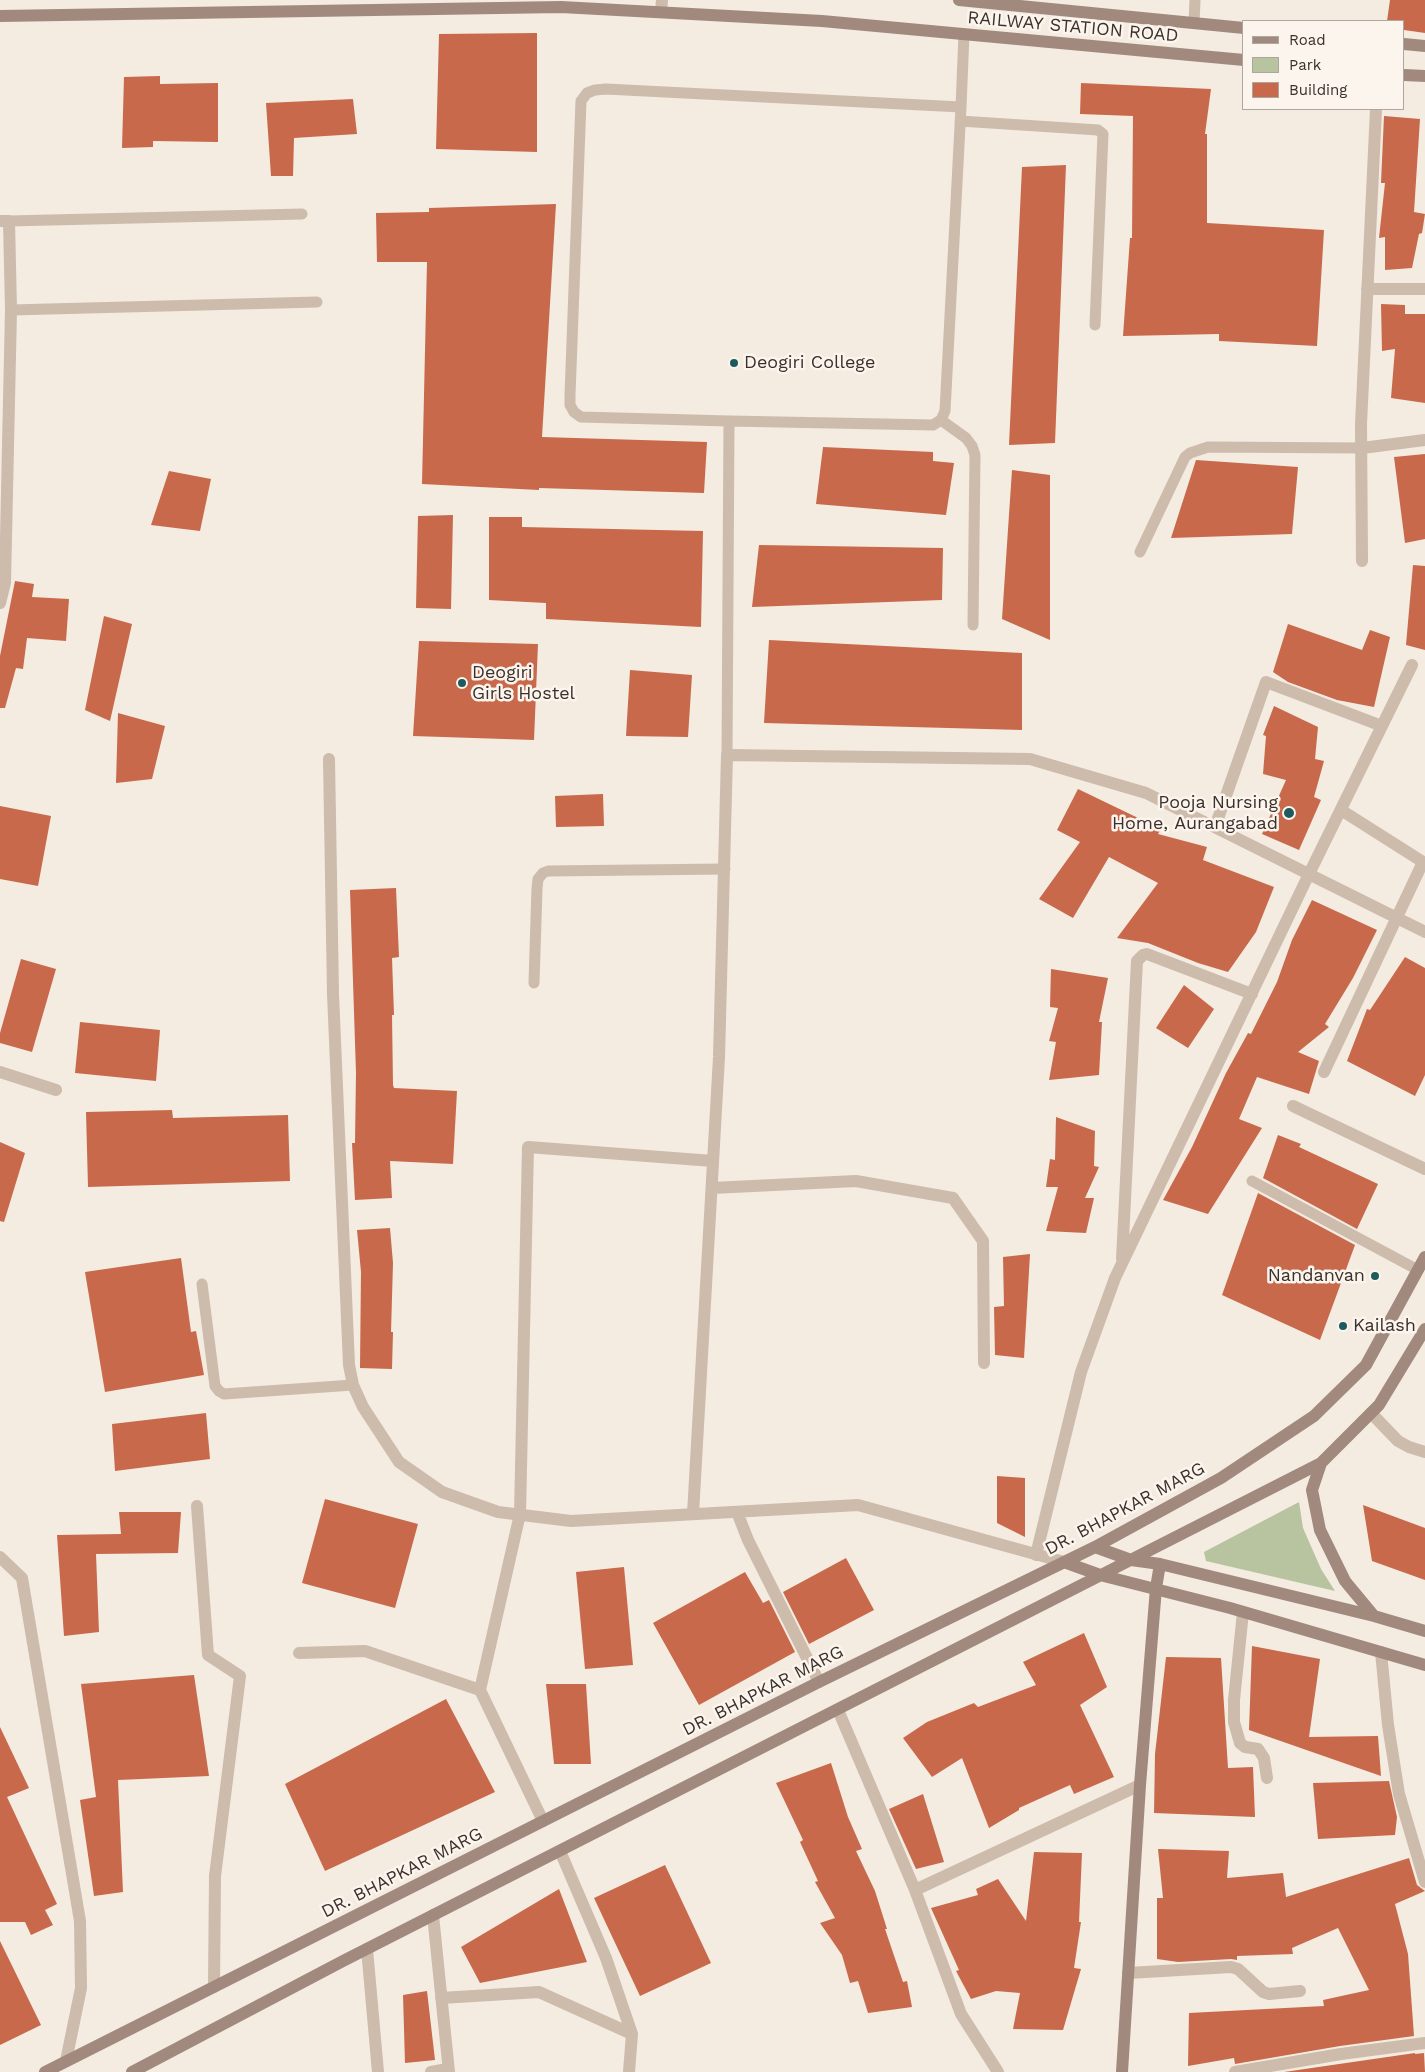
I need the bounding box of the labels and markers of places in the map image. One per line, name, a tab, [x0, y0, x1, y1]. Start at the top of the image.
place label: Deogiri College	[744, 352, 875, 374]
marker: Deogiri College	[728, 357, 740, 369]
place label: Deogiri Girls Hostel	[472, 662, 575, 704]
marker: Deogiri Girls Hostel	[456, 677, 468, 689]
place label: Pooja Nursing Home, Aurangabad	[1112, 792, 1278, 834]
marker: Pooja Nursing Home, Aurangabad	[1282, 806, 1296, 820]
place label: Nandanvan	[1268, 1265, 1365, 1287]
marker: Nandanvan	[1369, 1270, 1381, 1282]
place label: Kailash	[1353, 1315, 1416, 1337]
marker: Kailash	[1337, 1320, 1349, 1332]

